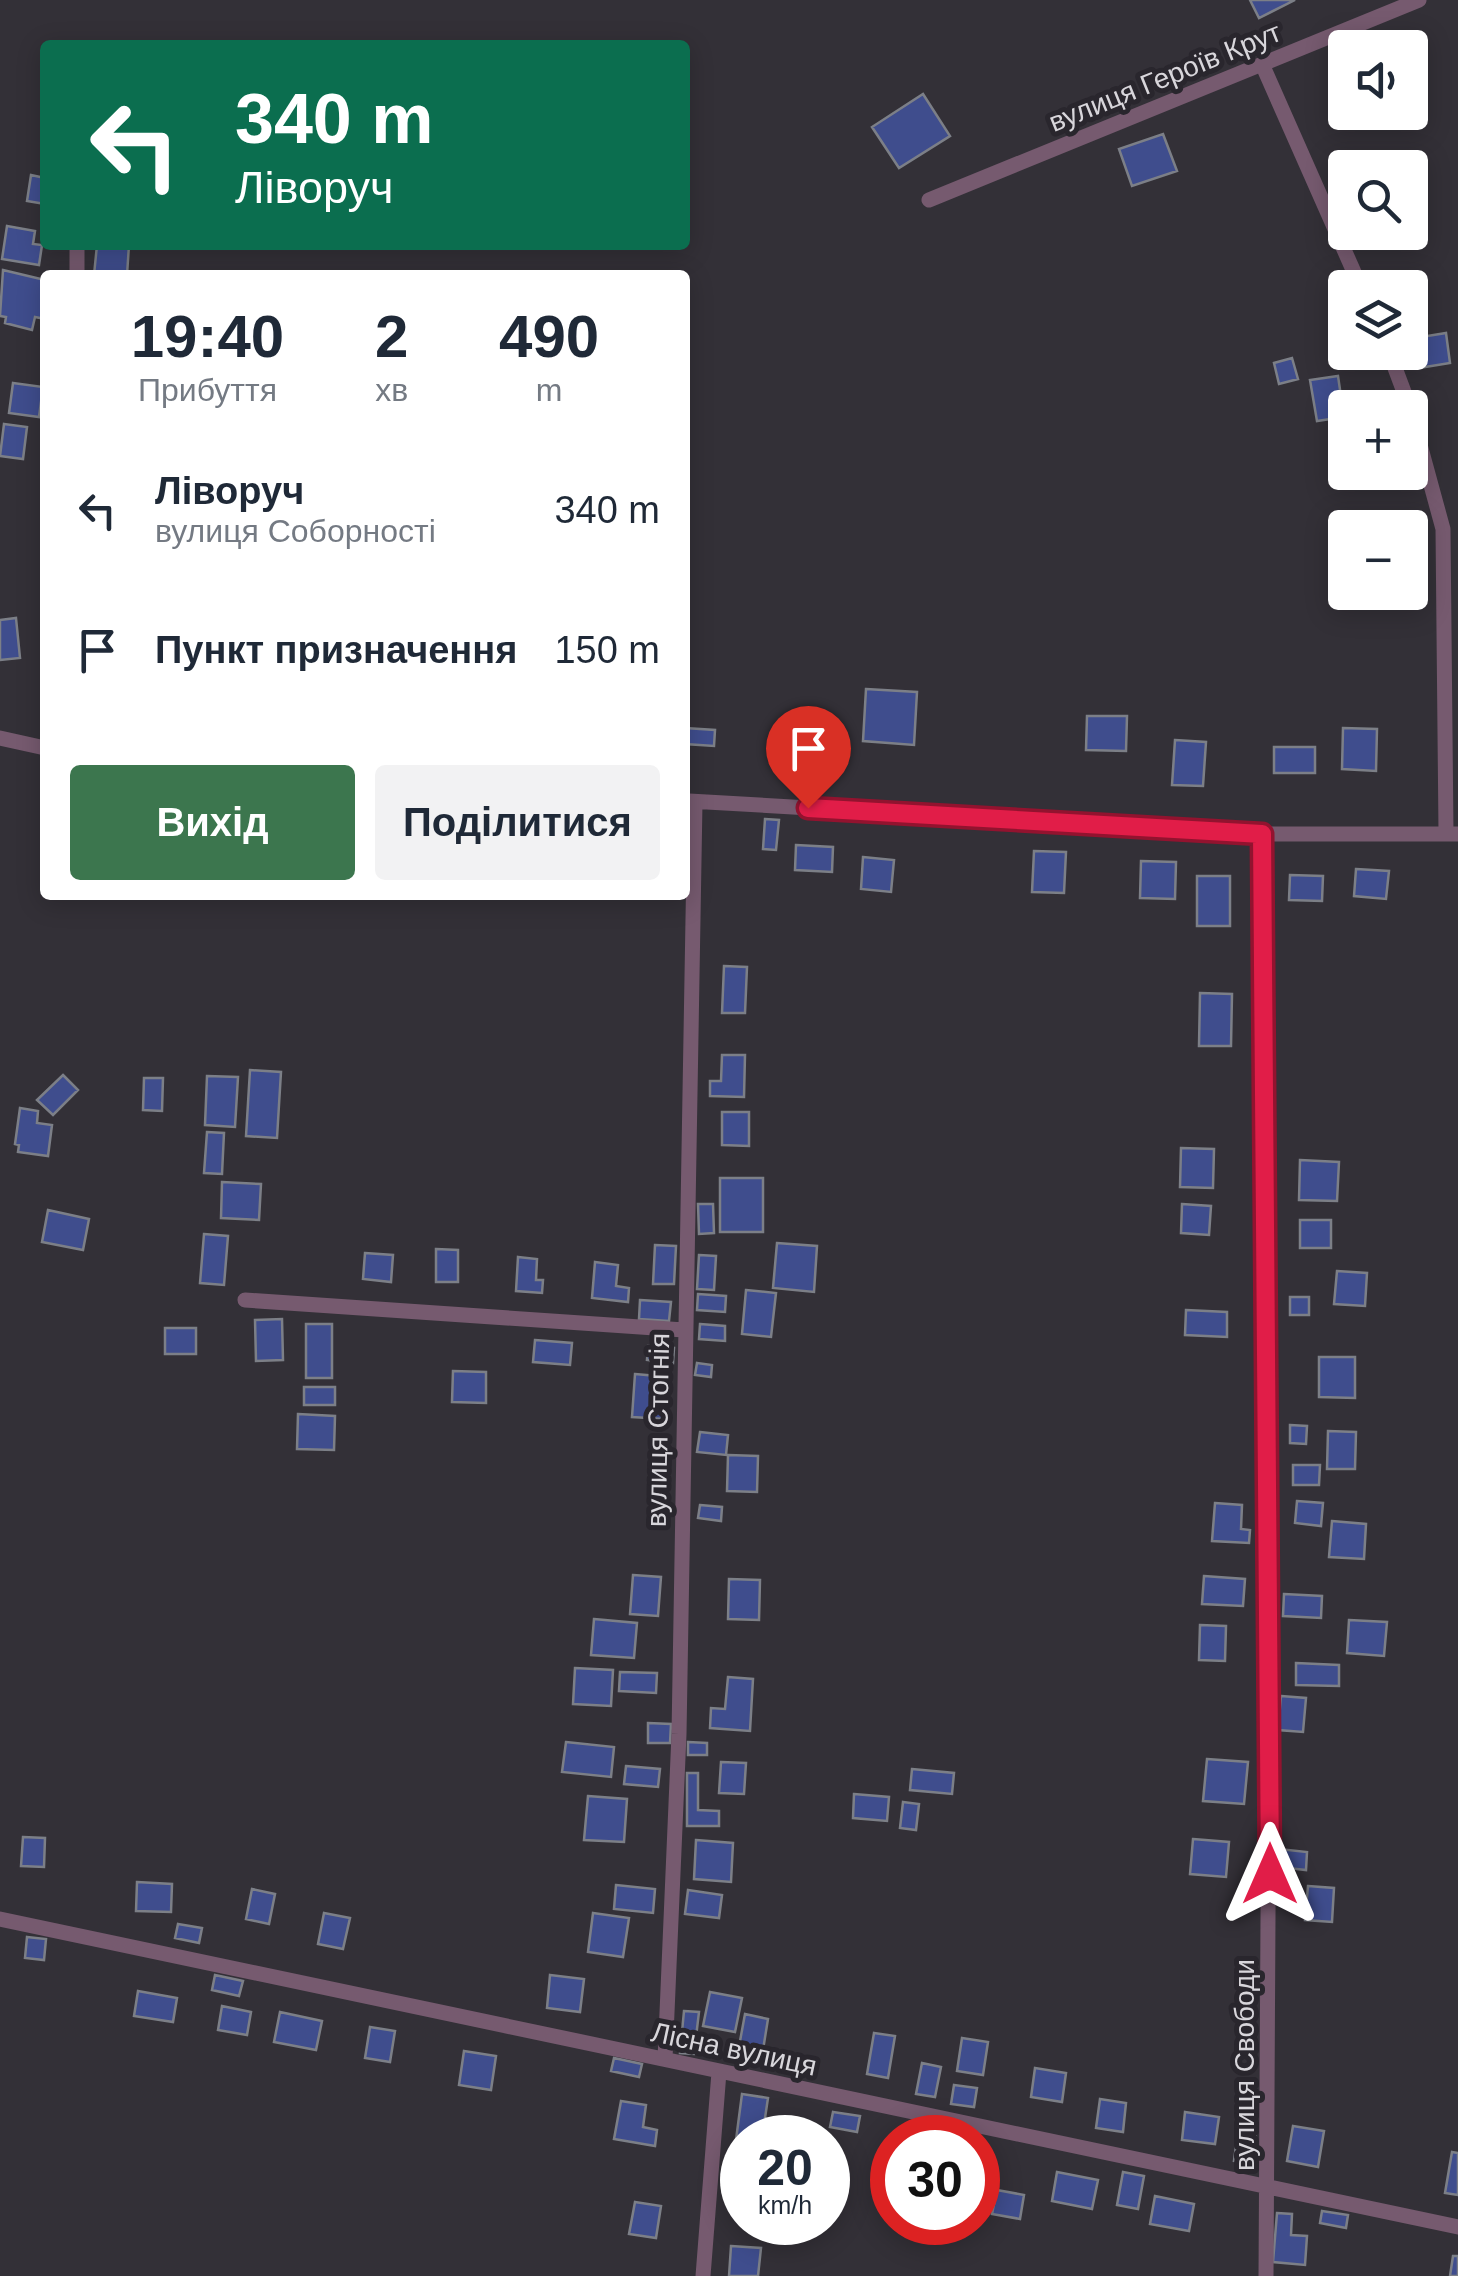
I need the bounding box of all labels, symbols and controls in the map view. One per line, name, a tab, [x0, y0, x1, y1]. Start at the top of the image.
street label: вулиця Героїв Крут	[1044, 16, 1286, 138]
map controls	[1328, 30, 1428, 610]
button: sound	[1328, 30, 1428, 130]
icon: left	[70, 80, 200, 210]
text: 340 m	[235, 80, 433, 158]
button: search	[1328, 150, 1428, 250]
text: Ліворуч	[235, 162, 393, 213]
button: layers	[1328, 270, 1428, 370]
text: 19:40	[131, 303, 284, 370]
text: 2	[375, 303, 408, 370]
text: 490	[499, 303, 599, 370]
text: Прибуття	[138, 372, 277, 408]
text: хв	[375, 372, 408, 408]
text: m	[536, 372, 562, 408]
button: +	[1328, 390, 1428, 490]
text: Ліворуч	[155, 470, 304, 512]
icon: left	[70, 483, 125, 538]
text: 340 m	[554, 489, 660, 531]
button: −	[1328, 510, 1428, 610]
text: вулиця Соборності	[155, 513, 436, 549]
icon: arrive	[70, 623, 125, 678]
text: Пункт призначення	[155, 629, 517, 671]
text: 150 m	[554, 629, 660, 671]
pin	[766, 706, 851, 809]
icon: arrive	[781, 721, 836, 776]
button: Вихід	[70, 765, 355, 880]
button: Поділитися	[375, 765, 660, 880]
street label: вулиця Стогнія	[641, 1333, 675, 1527]
position arrow	[1218, 1822, 1322, 1926]
street label: вулиця Свободи	[1229, 1959, 1260, 2171]
street label: Лісна вулиця	[648, 2016, 820, 2082]
speed limit sign: 30	[870, 2115, 1000, 2245]
text: 20	[757, 2140, 813, 2196]
text: km/h	[758, 2191, 812, 2219]

